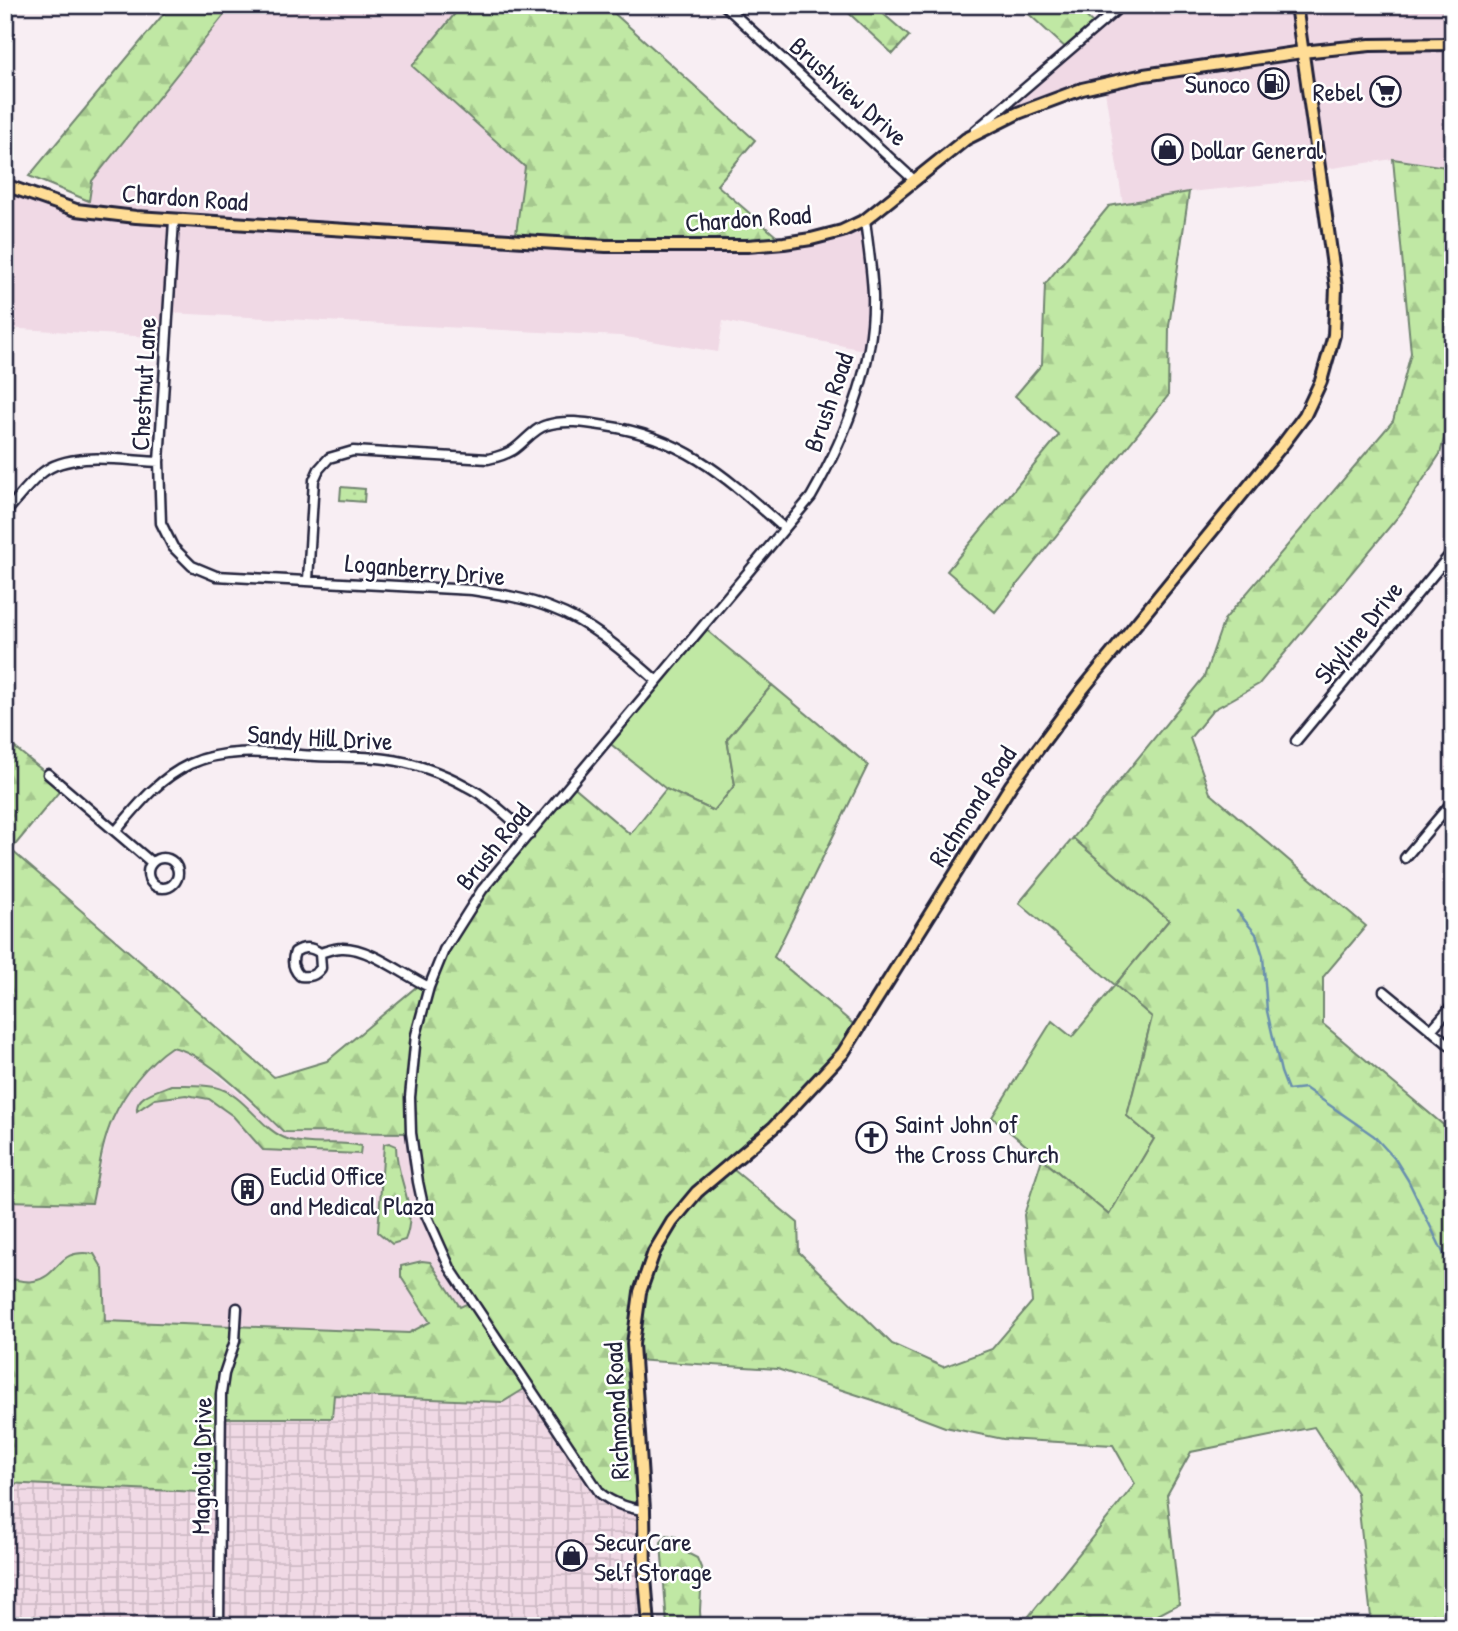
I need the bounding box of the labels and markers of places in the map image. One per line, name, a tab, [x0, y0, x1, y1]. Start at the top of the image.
place label: Sunoco	[1185, 66, 1250, 101]
fuel station icon: Sunoco	[1256, 66, 1290, 100]
place label: Rebel	[1313, 74, 1363, 109]
supermarket icon: Rebel	[1369, 74, 1403, 108]
shop icon: Dollar General	[1151, 132, 1185, 166]
place label: Dollar General	[1191, 132, 1323, 167]
place label: Saint John of the Cross Church	[895, 1106, 1059, 1171]
church icon: Saint John of the Cross Church	[855, 1121, 889, 1155]
place label: Euclid Office and Medical Plaza	[270, 1158, 434, 1223]
building icon: Euclid Office and Medical Plaza	[230, 1173, 264, 1207]
place label: SecurCare Self Storage	[594, 1524, 712, 1589]
shop icon: SecurCare Self Storage	[554, 1539, 588, 1573]

